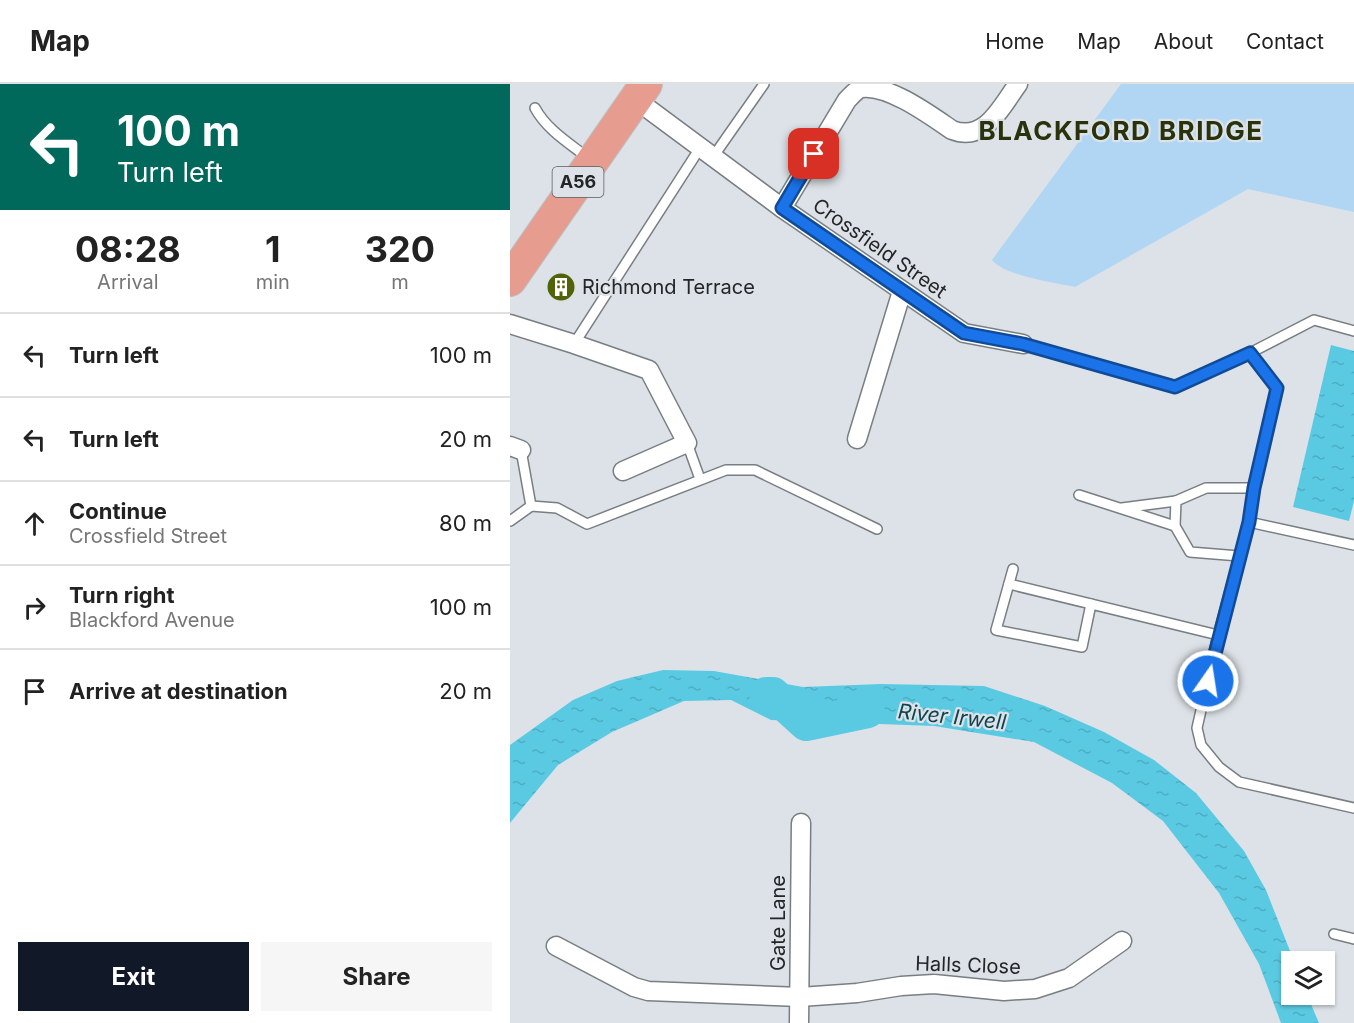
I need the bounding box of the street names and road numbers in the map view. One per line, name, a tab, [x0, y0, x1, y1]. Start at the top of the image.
road number: A56	[552, 167, 604, 197]
street label: Crossfield Street	[808, 193, 952, 303]
street label: Gate Lane	[766, 875, 790, 971]
street label: Halls Close	[915, 951, 1021, 979]

